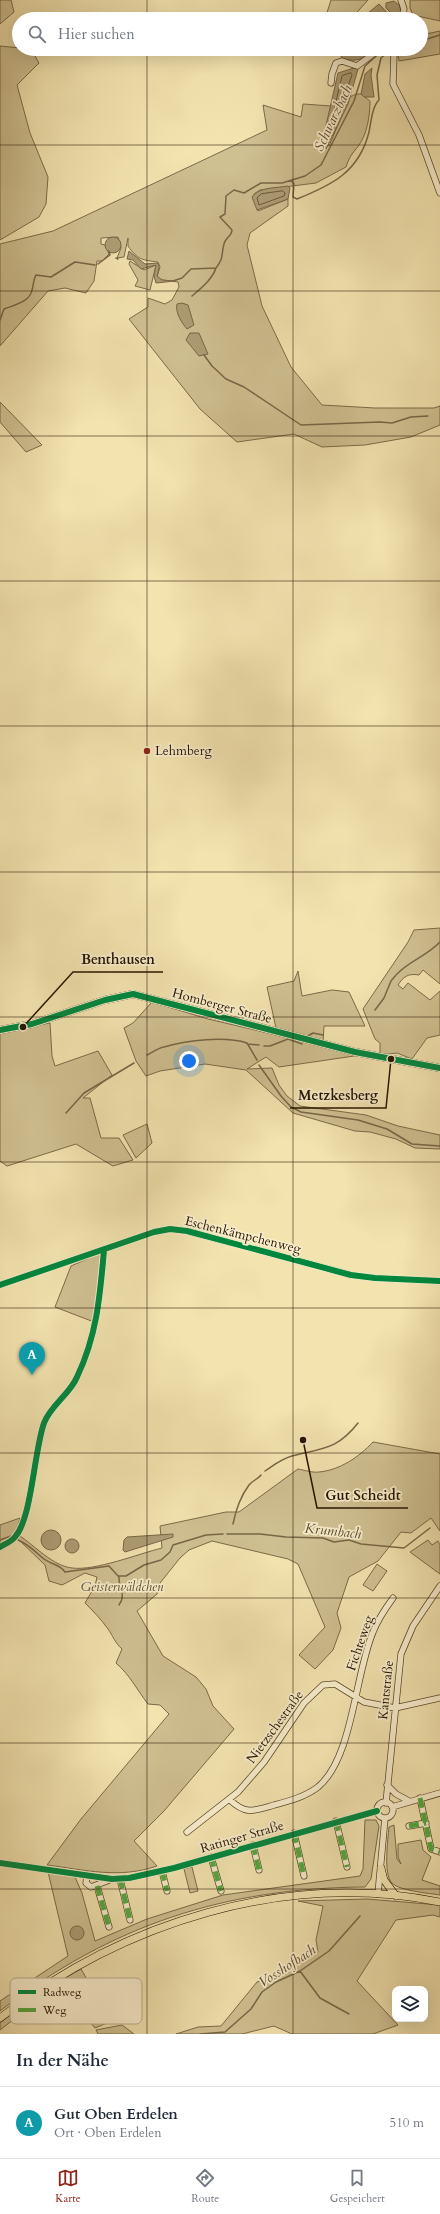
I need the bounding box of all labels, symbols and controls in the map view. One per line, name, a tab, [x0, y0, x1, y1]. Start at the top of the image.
search box	[12, 12, 428, 56]
icon: search	[26, 23, 48, 45]
text: Hier suchen	[58, 24, 135, 44]
water label: Schwarzbach	[309, 81, 357, 154]
place label: Lehmberg	[155, 742, 213, 760]
marker: Lehmberg	[142, 746, 152, 756]
callout: Benthausen	[73, 946, 163, 972]
text: Benthausen	[81, 950, 155, 969]
street label: Homberger Straße	[170, 984, 274, 1028]
your location	[179, 1051, 199, 1071]
callout: Metzkesberg	[290, 1082, 386, 1108]
text: Metzkesberg	[298, 1086, 379, 1105]
street label: Eschenkämpchenweg	[183, 1212, 304, 1258]
pin: A	[19, 1342, 45, 1375]
callout: Gut Scheidt	[317, 1482, 408, 1508]
text: Gut Scheidt	[325, 1486, 401, 1505]
water label: Krumbach	[304, 1519, 363, 1543]
park label: Geisterwäldchen	[81, 1578, 164, 1596]
street label: Fichteweg	[342, 1612, 378, 1673]
street label: Kantstraße	[374, 1660, 398, 1720]
street label: Nietzschestraße	[242, 1687, 308, 1767]
street label: Ratinger Straße	[198, 1816, 286, 1857]
water label: Vosshofbach	[255, 1940, 320, 1992]
legend	[10, 1978, 142, 2024]
text: Radweg	[43, 1985, 82, 2000]
map controls	[392, 1986, 428, 2022]
button: layers	[392, 1986, 428, 2022]
text: Weg	[42, 2003, 67, 2018]
text: In der Nähe	[16, 2049, 109, 2072]
text: Gut Oben Erdelen	[54, 2104, 178, 2124]
text: A	[24, 2114, 34, 2132]
text: 510 m	[390, 2114, 424, 2132]
text: Ort · Oben Erdelen	[54, 2124, 162, 2142]
tab: Karte	[55, 2167, 81, 2206]
tab: Route	[191, 2167, 219, 2206]
tab: Gespeichert	[330, 2167, 385, 2206]

